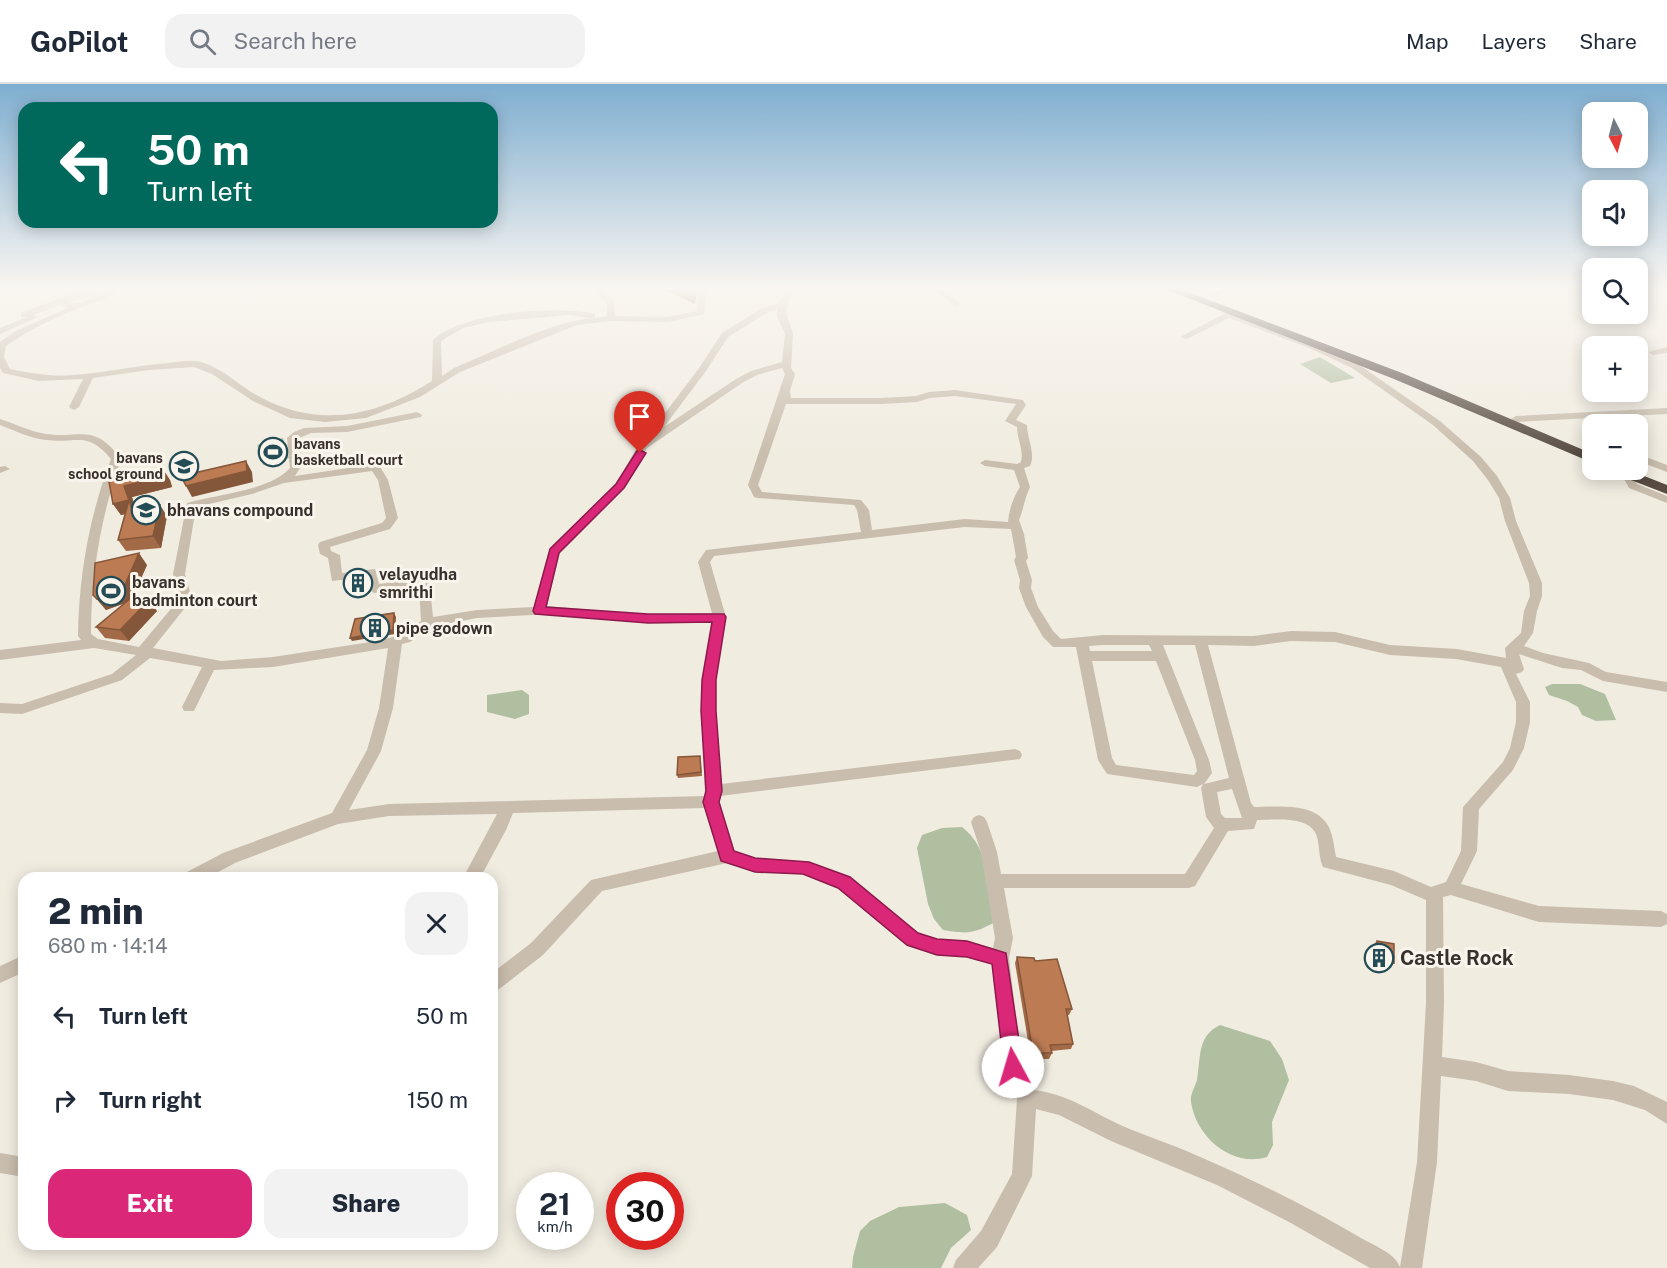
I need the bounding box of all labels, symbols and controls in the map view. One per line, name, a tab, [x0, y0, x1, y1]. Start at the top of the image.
search box	[165, 14, 585, 68]
text: GoPilot	[30, 25, 129, 58]
icon: search	[186, 25, 219, 58]
text: Search here	[234, 28, 357, 54]
text: Map	[1406, 29, 1449, 54]
text: Layers	[1482, 29, 1546, 54]
text: Share	[1579, 29, 1637, 54]
north arrow	[1582, 102, 1648, 168]
map controls	[1582, 102, 1648, 480]
text: 50 m	[147, 125, 250, 174]
icon: left	[48, 126, 126, 204]
text: Turn left	[147, 175, 253, 207]
button: sound	[1582, 180, 1648, 246]
button: search	[1582, 258, 1648, 324]
button: +	[1582, 336, 1648, 402]
pin	[614, 391, 665, 453]
icon: arrive	[623, 400, 656, 433]
button: −	[1582, 414, 1648, 480]
sports icon: bavans basketball court	[257, 436, 289, 468]
place label: bavans basketball court	[294, 436, 403, 468]
place label: bavans school ground	[68, 450, 163, 482]
school or university icon: bavans school ground	[168, 450, 200, 482]
school or university icon: bhavans compound	[130, 494, 162, 526]
place label: bhavans compound	[167, 501, 313, 520]
place label: velayudha smrithi	[379, 565, 457, 602]
building icon: velayudha smrithi	[342, 567, 374, 599]
place label: bavans badminton court	[132, 573, 258, 610]
sports icon: bavans badminton court	[95, 575, 127, 607]
building icon: pipe godown	[359, 612, 391, 644]
place label: pipe godown	[396, 619, 492, 638]
text: 2 min	[48, 890, 144, 932]
button: close	[405, 892, 468, 955]
text: 680 m · 14:14	[48, 934, 168, 958]
building icon: Castle Rock	[1363, 942, 1395, 974]
place label: Castle Rock	[1400, 946, 1514, 970]
icon: left	[48, 1000, 81, 1033]
text: Turn left	[99, 1003, 188, 1029]
text: 50 m	[416, 1003, 468, 1029]
position arrow	[981, 1035, 1045, 1099]
icon: right	[48, 1084, 81, 1117]
text: Turn right	[99, 1087, 202, 1113]
text: 150 m	[407, 1087, 468, 1113]
button: Exit	[48, 1169, 252, 1238]
button: Share	[264, 1169, 468, 1238]
speed limit sign: 30	[606, 1172, 684, 1250]
text: 21	[539, 1186, 571, 1222]
text: km/h	[537, 1218, 573, 1235]

